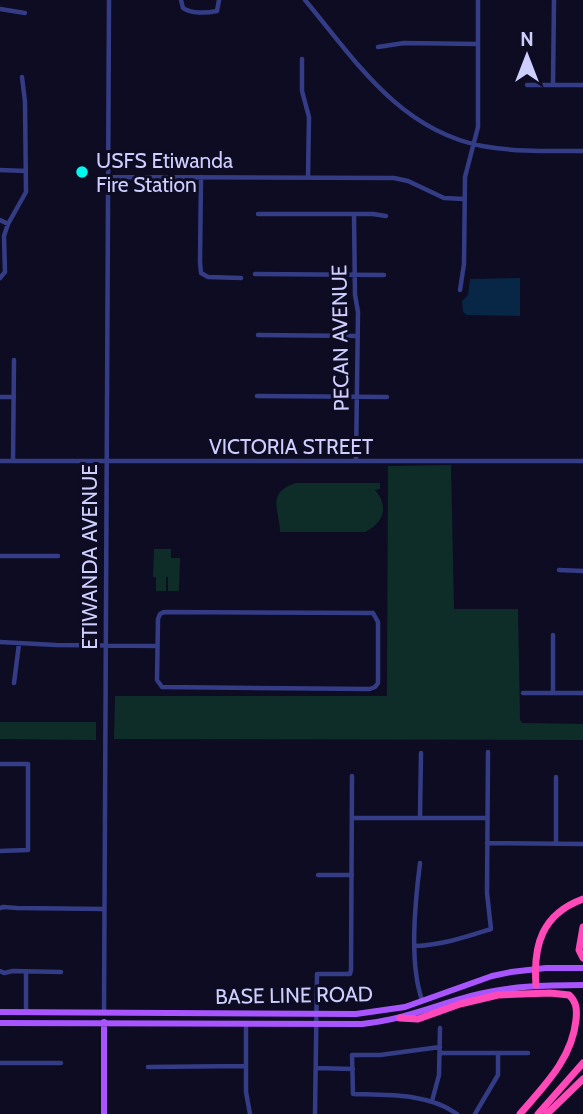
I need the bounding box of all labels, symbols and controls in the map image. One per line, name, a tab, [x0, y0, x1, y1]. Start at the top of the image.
north arrow	[492, 21, 562, 91]
text: N	[520, 28, 534, 51]
place label: USFS Etiwanda Fire Station	[96, 148, 233, 197]
marker: USFS Etiwanda Fire Station	[74, 164, 90, 180]
street label: PECAN AVENUE	[326, 264, 354, 412]
street label: VICTORIA STREET	[209, 434, 373, 459]
street label: ETIWANDA AVENUE	[77, 464, 102, 650]
street label: BASE LINE ROAD	[215, 981, 373, 1009]

